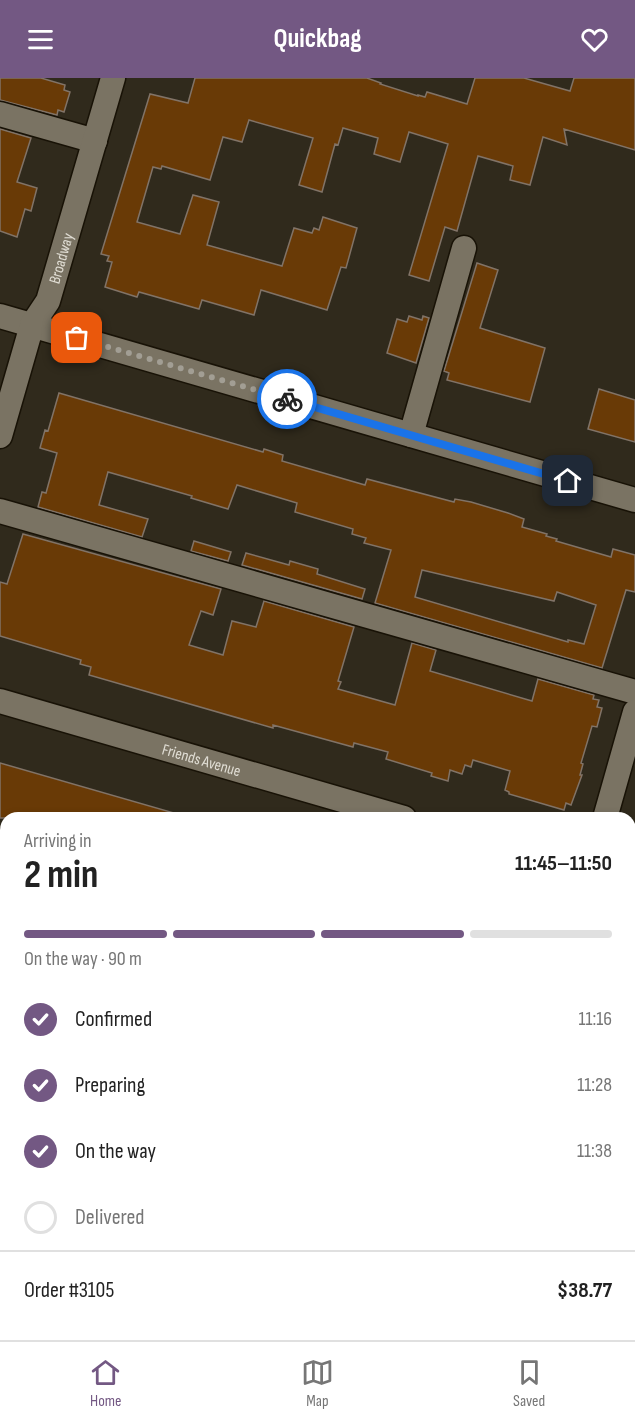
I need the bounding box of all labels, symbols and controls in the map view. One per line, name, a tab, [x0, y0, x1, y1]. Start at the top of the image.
icon: menu	[24, 23, 57, 56]
text: Quickbag	[273, 23, 362, 55]
icon: heart	[578, 23, 611, 56]
street label: Broadway	[46, 231, 78, 286]
pin	[51, 312, 102, 363]
icon: bag	[60, 321, 93, 354]
courier	[257, 369, 317, 429]
icon: bike	[271, 383, 304, 416]
pin	[542, 455, 593, 506]
icon: home	[551, 464, 584, 497]
street label: Friends Avenue	[160, 740, 243, 781]
text: Arriving in	[24, 829, 92, 853]
text: 11:45–11:50	[515, 850, 612, 877]
text: 2 min	[24, 852, 98, 899]
text: On the way · 90 m	[24, 947, 142, 971]
icon: check	[24, 1003, 57, 1036]
text: Confirmed	[75, 1006, 152, 1033]
text: 11:16	[578, 1007, 612, 1031]
icon: check	[24, 1069, 57, 1102]
text: Preparing	[75, 1072, 145, 1099]
text: 11:28	[577, 1073, 612, 1097]
icon: check	[24, 1135, 57, 1168]
text: On the way	[75, 1138, 156, 1165]
text: 11:38	[577, 1139, 612, 1163]
text: Delivered	[75, 1204, 144, 1231]
text: Order #3105	[24, 1277, 114, 1304]
text: $38.77	[557, 1277, 612, 1304]
tab: Home	[89, 1356, 122, 1411]
tab: Map	[301, 1356, 334, 1411]
tab: Saved	[513, 1356, 546, 1411]

